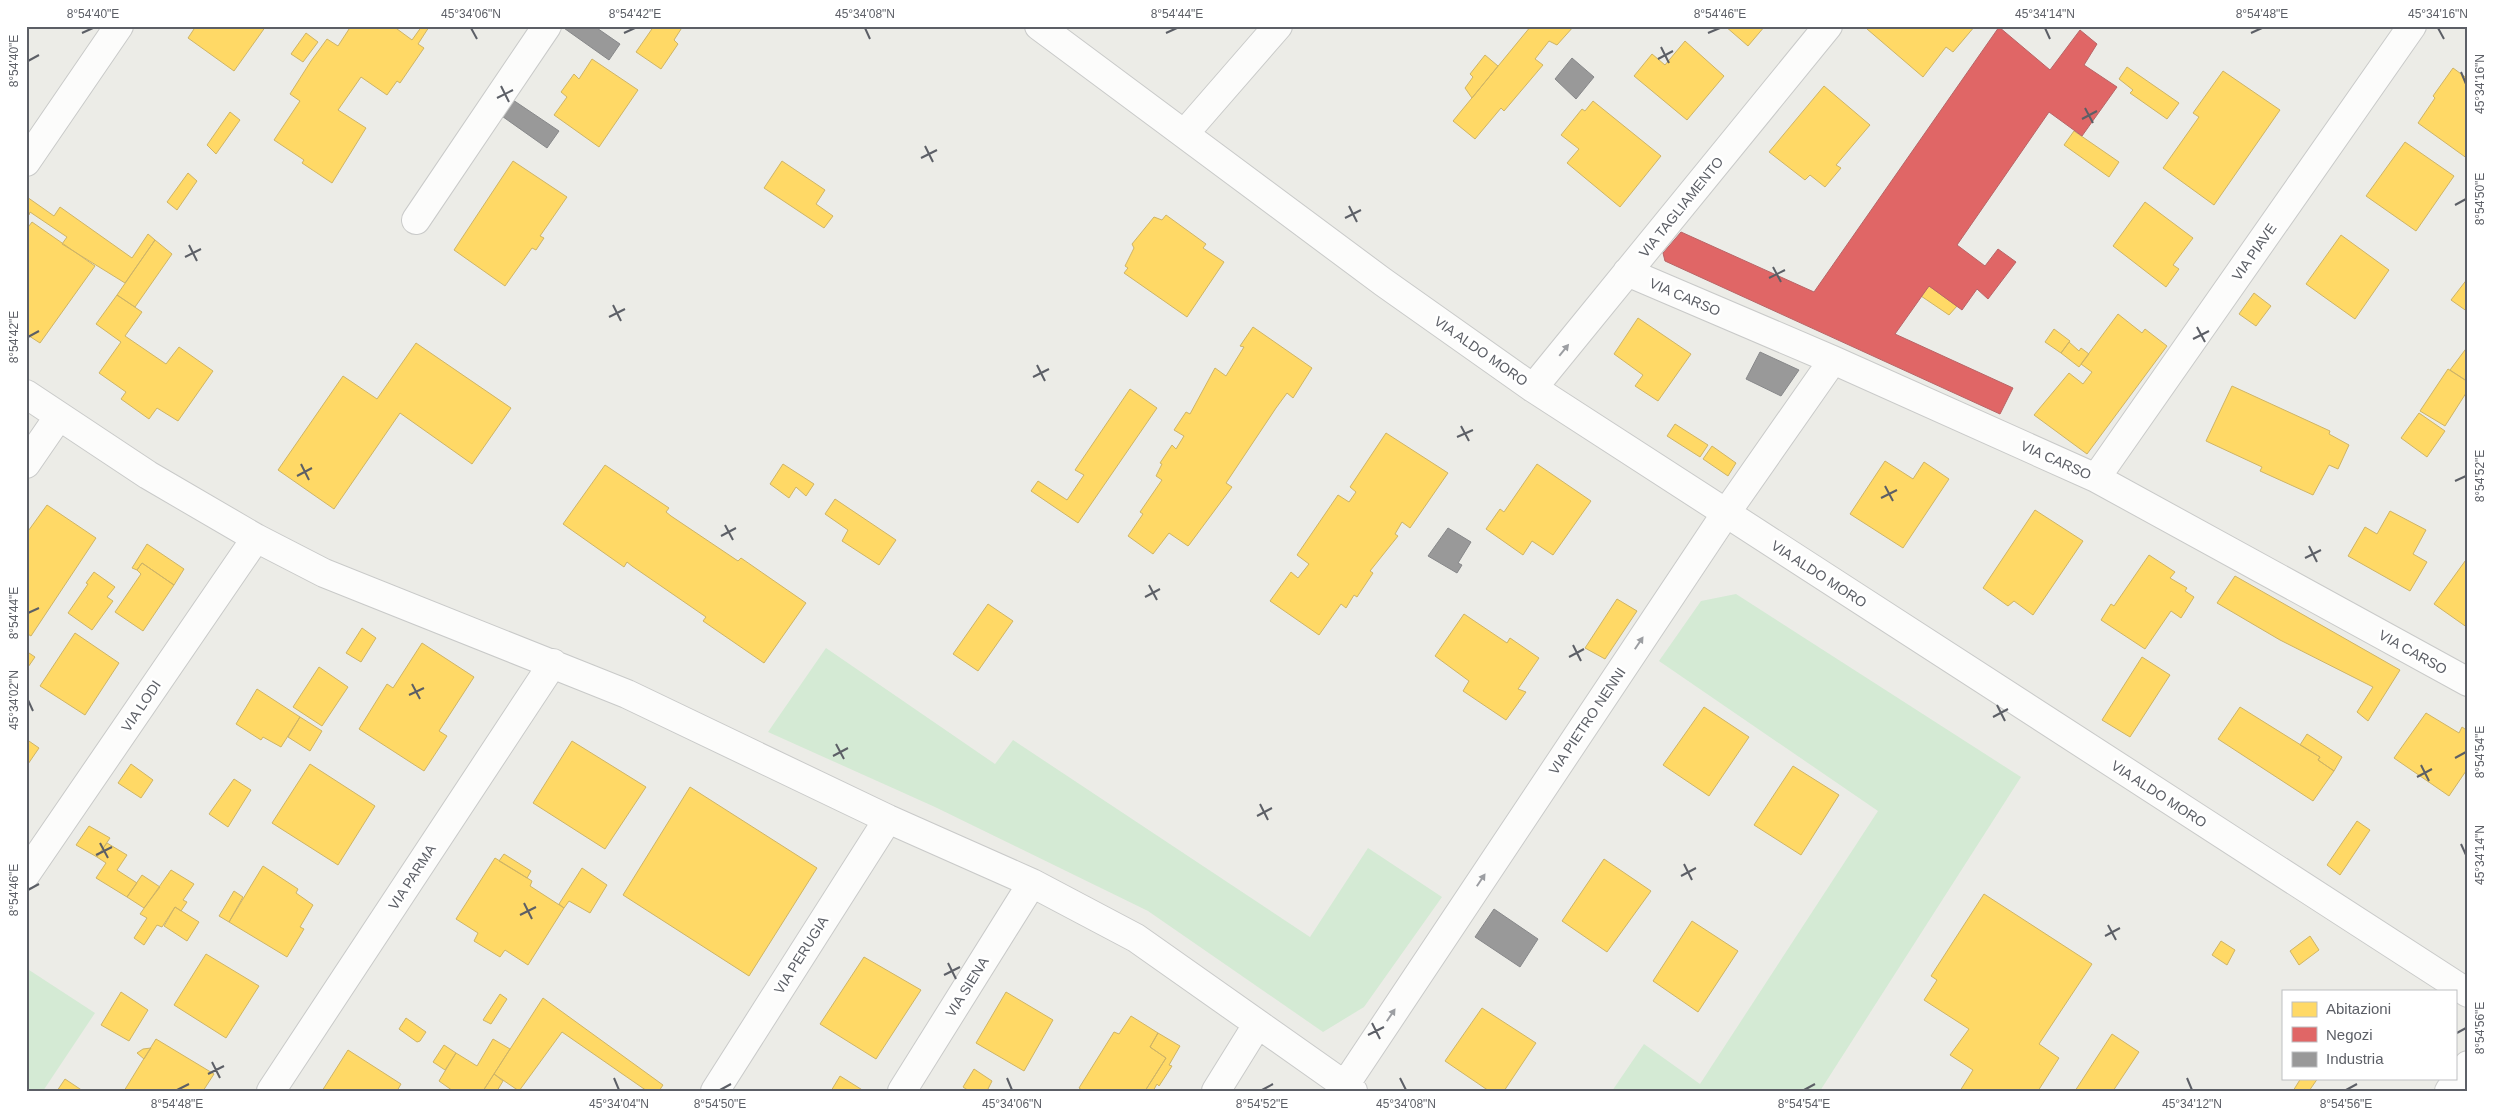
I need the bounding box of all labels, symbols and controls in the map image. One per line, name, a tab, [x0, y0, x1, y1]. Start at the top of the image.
text: 8°54'40"E	[67, 7, 119, 21]
text: 45°34'06"N	[441, 7, 501, 21]
text: 8°54'42"E	[609, 7, 661, 21]
text: 45°34'08"N	[835, 7, 895, 21]
text: 8°54'44"E	[1151, 7, 1203, 21]
text: 8°54'46"E	[1694, 7, 1746, 21]
text: 45°34'14"N	[2015, 7, 2075, 21]
text: 8°54'48"E	[2236, 7, 2288, 21]
text: 45°34'16"N	[2408, 7, 2468, 21]
text: 8°54'40"E	[7, 35, 21, 87]
text: 45°34'16"N	[2473, 54, 2487, 114]
street label: VIA TAGLIAMENTO	[1636, 154, 1726, 260]
text: 8°54'50"E	[2473, 173, 2487, 225]
street label: VIA PIAVE	[2229, 220, 2279, 284]
street label: VIA CARSO	[1647, 275, 1723, 319]
text: 8°54'42"E	[7, 311, 21, 363]
street label: VIA ALDO MORO	[1431, 313, 1531, 389]
one-way arrow	[1559, 344, 1570, 357]
street label: VIA CARSO	[2018, 437, 2094, 483]
text: 8°54'52"E	[2473, 450, 2487, 502]
street label: VIA ALDO MORO	[1768, 537, 1870, 611]
text: 8°54'44"E	[7, 587, 21, 639]
street label: VIA CARSO	[2376, 627, 2450, 677]
one-way arrow	[1635, 636, 1644, 650]
street label: VIA PIETRO NENNI	[1545, 665, 1629, 777]
text: 45°34'02"N	[7, 670, 21, 730]
street label: VIA LODI	[118, 677, 164, 735]
text: 8°54'54"E	[2473, 726, 2487, 778]
street label: VIA ALDO MORO	[2108, 757, 2210, 831]
text: 45°34'14"N	[2473, 825, 2487, 885]
street label: VIA PARMA	[385, 841, 439, 913]
text: 8°54'46"E	[7, 864, 21, 916]
one-way arrow	[1476, 873, 1486, 887]
street label: VIA PERUGIA	[771, 913, 832, 997]
street label: VIA SIENA	[942, 953, 992, 1020]
legend	[2282, 990, 2456, 1080]
text: Abitazioni	[2326, 1000, 2391, 1017]
text: 8°54'56"E	[2473, 1002, 2487, 1054]
one-way arrow	[1386, 1009, 1396, 1022]
text: Negozi	[2326, 1026, 2373, 1043]
text: Industria	[2326, 1050, 2384, 1067]
text: 8°54'48"E	[151, 1097, 203, 1111]
text: 45°34'04"N	[589, 1097, 649, 1111]
text: 8°54'50"E	[694, 1097, 746, 1111]
text: 45°34'06"N	[982, 1097, 1042, 1111]
text: 8°54'52"E	[1236, 1097, 1288, 1111]
text: 45°34'08"N	[1376, 1097, 1436, 1111]
text: 8°54'54"E	[1778, 1097, 1830, 1111]
text: 45°34'12"N	[2162, 1097, 2222, 1111]
text: 8°54'56"E	[2320, 1097, 2372, 1111]

